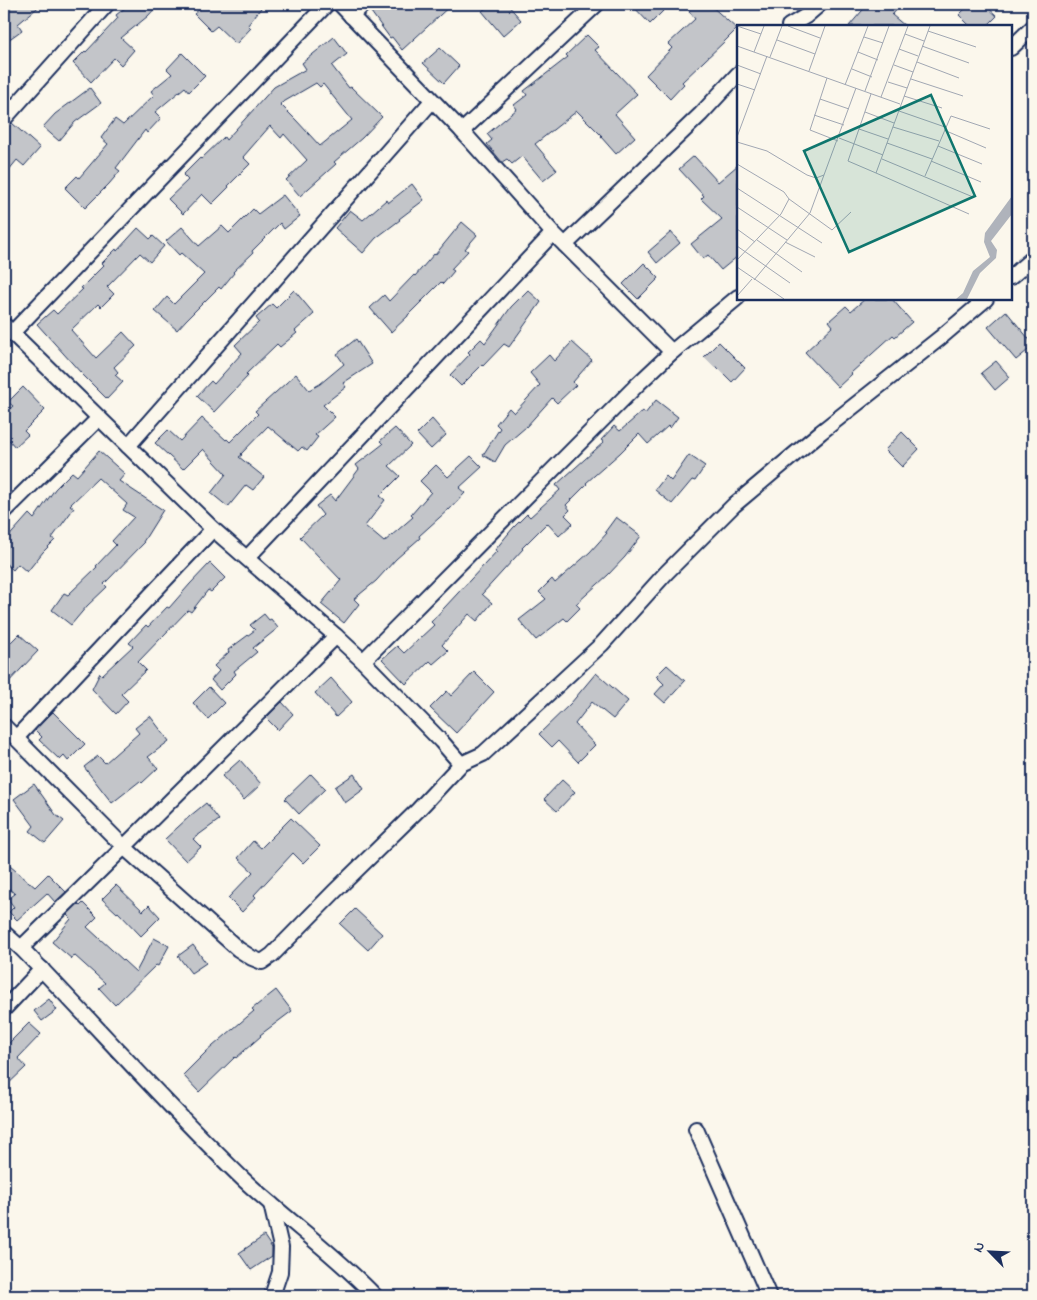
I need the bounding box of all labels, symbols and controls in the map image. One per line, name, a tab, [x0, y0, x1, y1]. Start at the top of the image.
inset map	[737, 25, 1012, 300]
north arrow	[964, 1228, 1014, 1278]
text: N	[968, 1239, 991, 1256]

